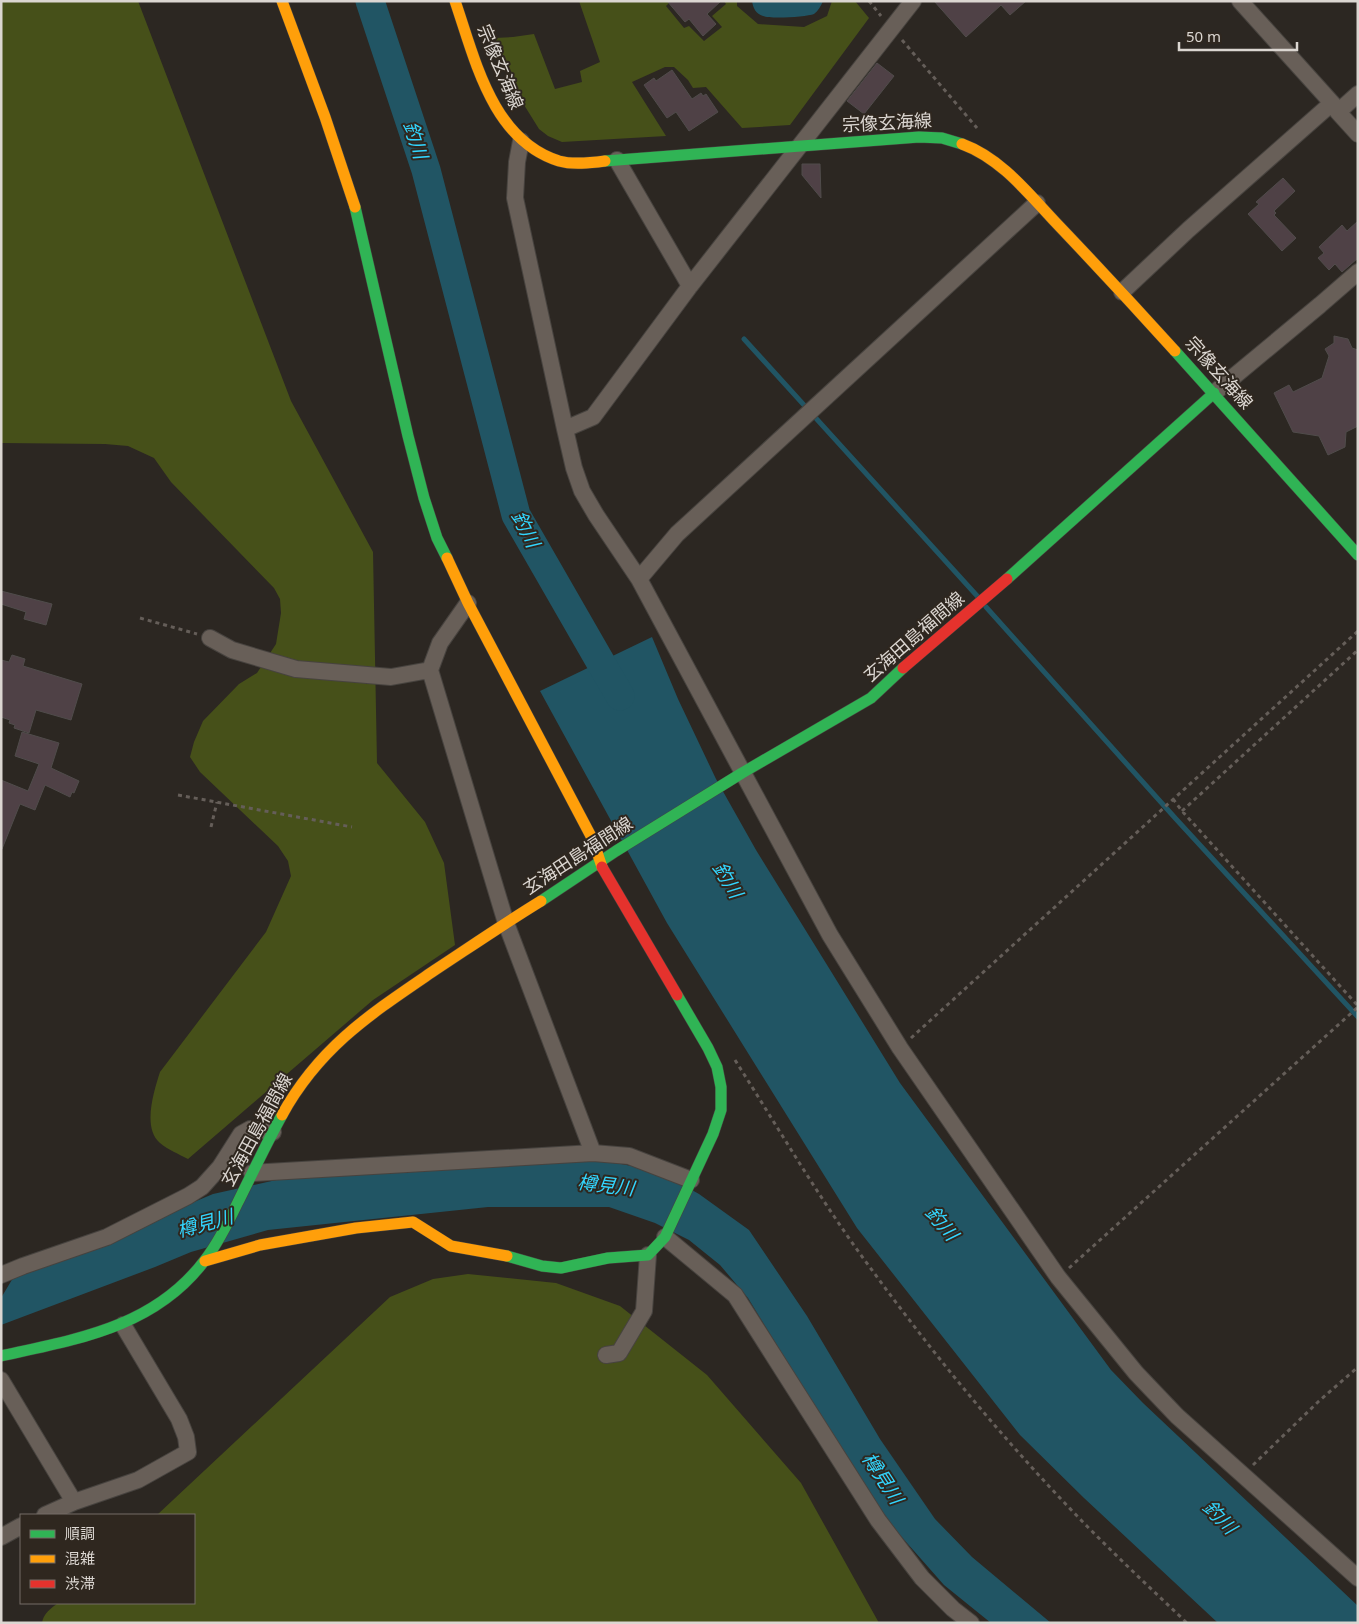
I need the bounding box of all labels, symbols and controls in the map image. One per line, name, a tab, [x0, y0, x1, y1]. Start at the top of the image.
street label: 宗像玄海線	[472, 20, 530, 113]
scale bar	[1179, 20, 1296, 52]
text: 50 m	[1186, 26, 1221, 46]
street label: 宗像玄海線	[841, 108, 933, 136]
water label: 釣川	[398, 118, 435, 164]
street label: 宗像玄海線	[1181, 331, 1259, 414]
water label: 釣川	[506, 506, 547, 554]
street label: 玄海田島福間線	[858, 586, 969, 687]
street label: 玄海田島福間線	[518, 811, 637, 900]
water label: 釣川	[707, 857, 750, 905]
street label: 玄海田島福間線	[215, 1069, 297, 1190]
water label: 樽見川	[576, 1169, 638, 1202]
water label: 釣川	[920, 1200, 965, 1247]
water label: 樽見川	[174, 1203, 238, 1243]
water label: 樽見川	[857, 1447, 911, 1511]
water label: 釣川	[1197, 1494, 1244, 1541]
legend	[20, 1514, 195, 1604]
text: 順調	[65, 1523, 95, 1543]
text: 混雑	[65, 1548, 95, 1568]
text: 渋滞	[65, 1573, 95, 1593]

